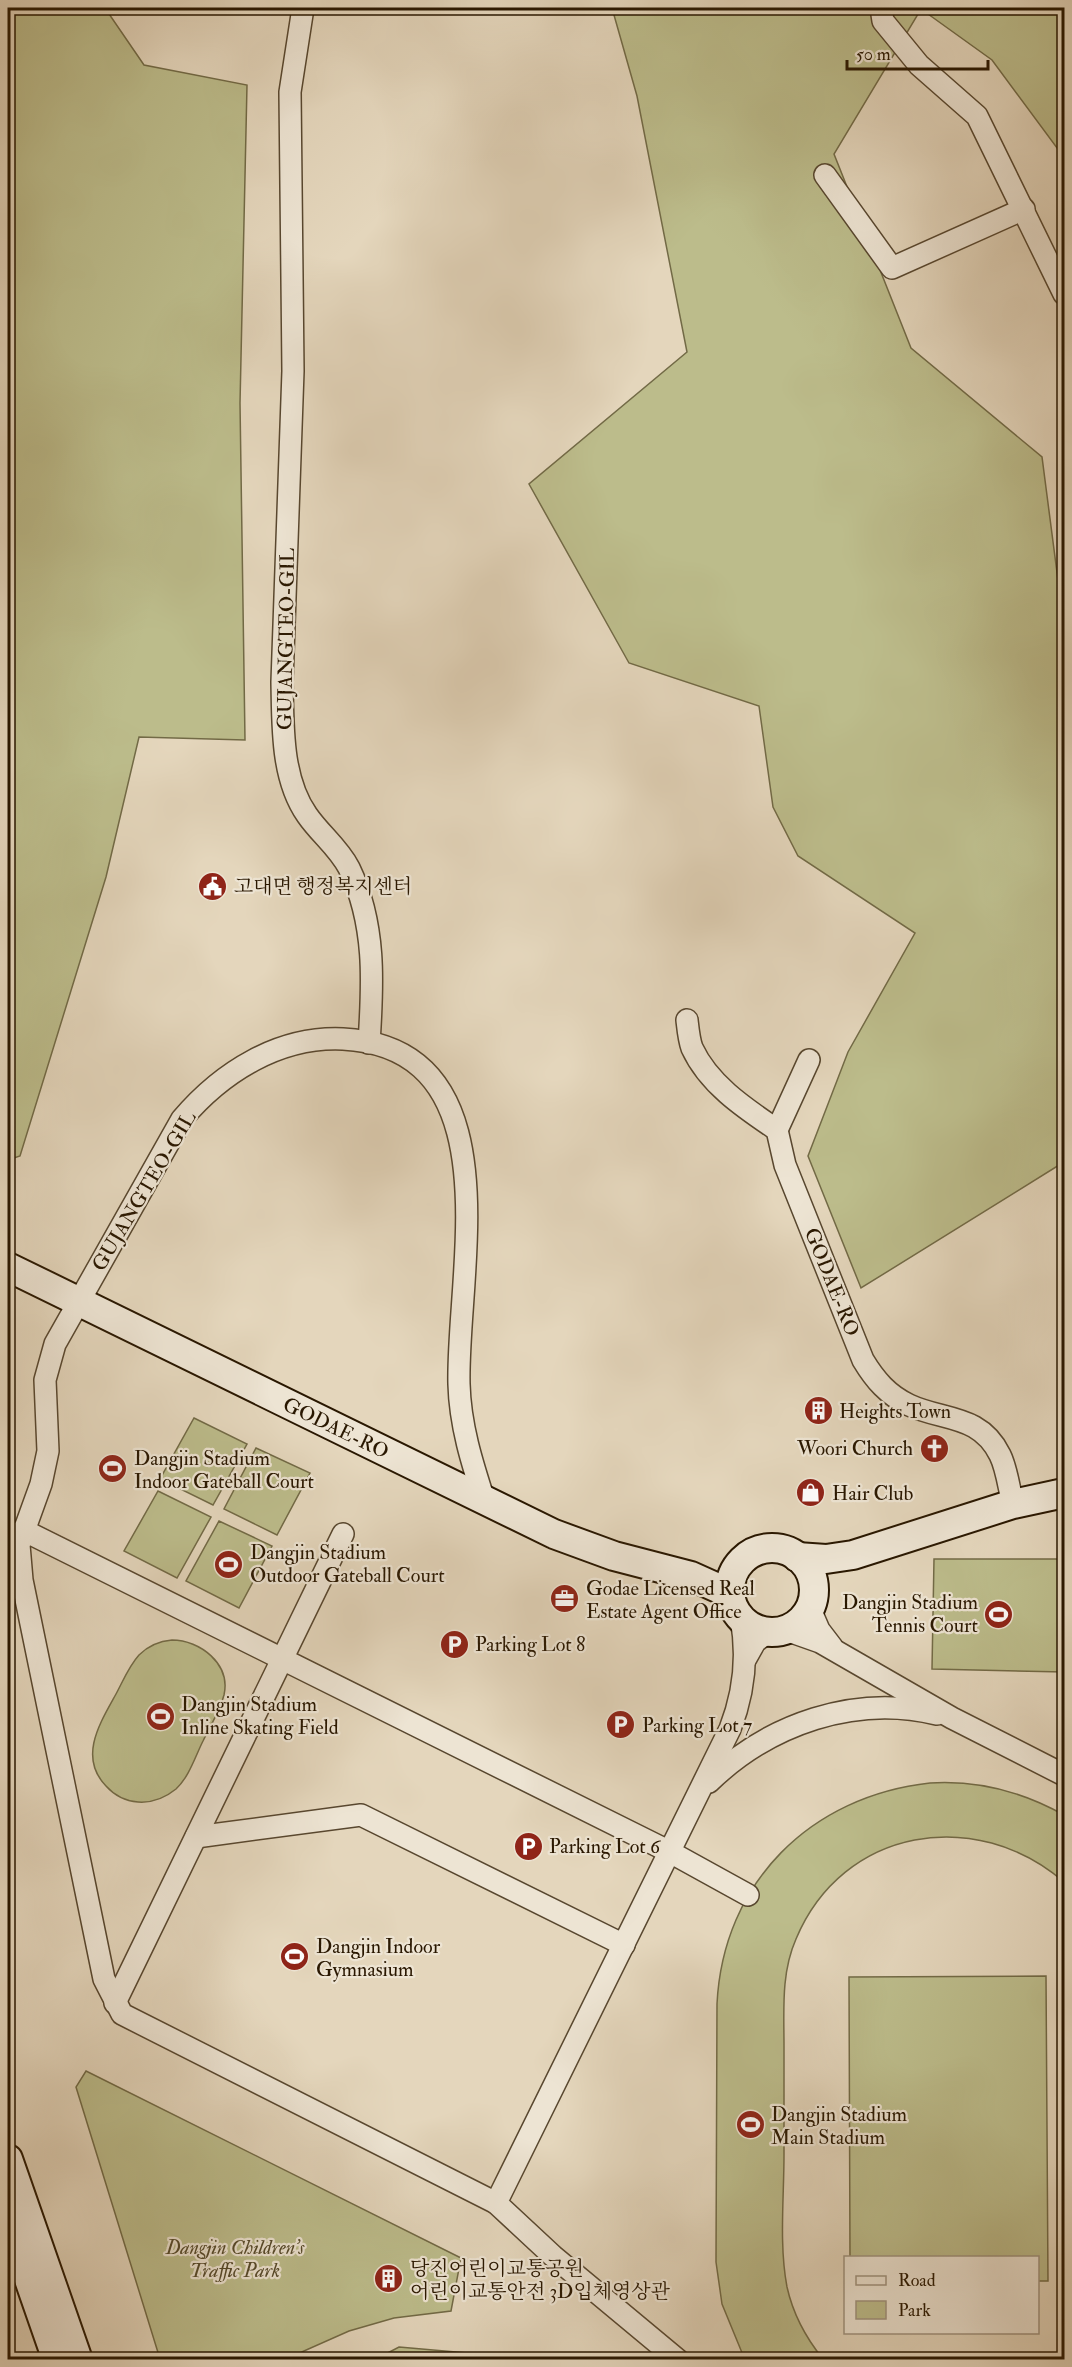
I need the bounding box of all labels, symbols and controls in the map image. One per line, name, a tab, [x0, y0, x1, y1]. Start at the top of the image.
scale bar	[847, 33, 988, 71]
text: 50 m	[856, 43, 891, 66]
street label: GUJANGTEO-GIL	[272, 547, 300, 730]
public building icon: 고대면 행정복지센터	[197, 870, 229, 902]
place label: 고대면 행정복지센터	[234, 874, 412, 899]
street label: GUJANGTEO-GIL	[86, 1106, 202, 1276]
street label: GODAE-RO	[799, 1224, 865, 1340]
street label: GODAE-RO	[279, 1392, 393, 1464]
building icon: Heights Town	[802, 1395, 834, 1427]
place label: Heights Town	[839, 1399, 951, 1424]
church icon: Woori Church	[918, 1432, 950, 1464]
place label: Woori Church	[796, 1436, 914, 1461]
place label: Dangjin Stadium Indoor Gateball Court	[134, 1446, 315, 1494]
sports icon: Dangjin Stadium Indoor Gateball Court	[97, 1453, 129, 1485]
shop icon: Hair Club	[795, 1477, 827, 1509]
place label: Hair Club	[832, 1481, 914, 1506]
place label: Dangjin Stadium Outdoor Gateball Court	[250, 1540, 445, 1588]
sports icon: Dangjin Stadium Outdoor Gateball Court	[213, 1548, 245, 1580]
place label: Godae Licensed Real Estate Agent Office	[586, 1576, 755, 1624]
office icon: Godae Licensed Real Estate Agent Office	[549, 1583, 581, 1615]
place label: Dangjin Stadium Tennis Court	[842, 1590, 979, 1638]
sports icon: Dangjin Stadium Tennis Court	[983, 1598, 1015, 1630]
parking icon: Parking Lot 8	[438, 1628, 470, 1660]
place label: Parking Lot 8	[475, 1632, 585, 1657]
place label: Dangjin Stadium Inline Skating Field	[181, 1692, 339, 1740]
sports icon: Dangjin Stadium Inline Skating Field	[144, 1700, 176, 1732]
parking icon: Parking Lot 7	[605, 1709, 637, 1741]
place label: Parking Lot 7	[642, 1713, 752, 1738]
parking icon: Parking Lot 6	[512, 1830, 544, 1862]
place label: Parking Lot 6	[549, 1834, 661, 1859]
place label: Dangjin Indoor Gymnasium	[316, 1934, 441, 1982]
sports icon: Dangjin Indoor Gymnasium	[279, 1941, 311, 1973]
place label: Dangjin Stadium Main Stadium	[771, 2102, 907, 2150]
sports icon: Dangjin Stadium Main Stadium	[734, 2109, 766, 2141]
park label: Dangjin Children's Traffic Park	[165, 2235, 305, 2283]
place label: 당진어린이교통공원 어린이교통안전 3D입체영상관	[410, 2256, 671, 2304]
legend	[844, 2256, 1039, 2334]
building icon: 당진어린이교통공원 어린이교통안전 3D입체영상관	[373, 2263, 405, 2295]
text: Road	[898, 2269, 936, 2292]
text: Park	[898, 2299, 931, 2322]

